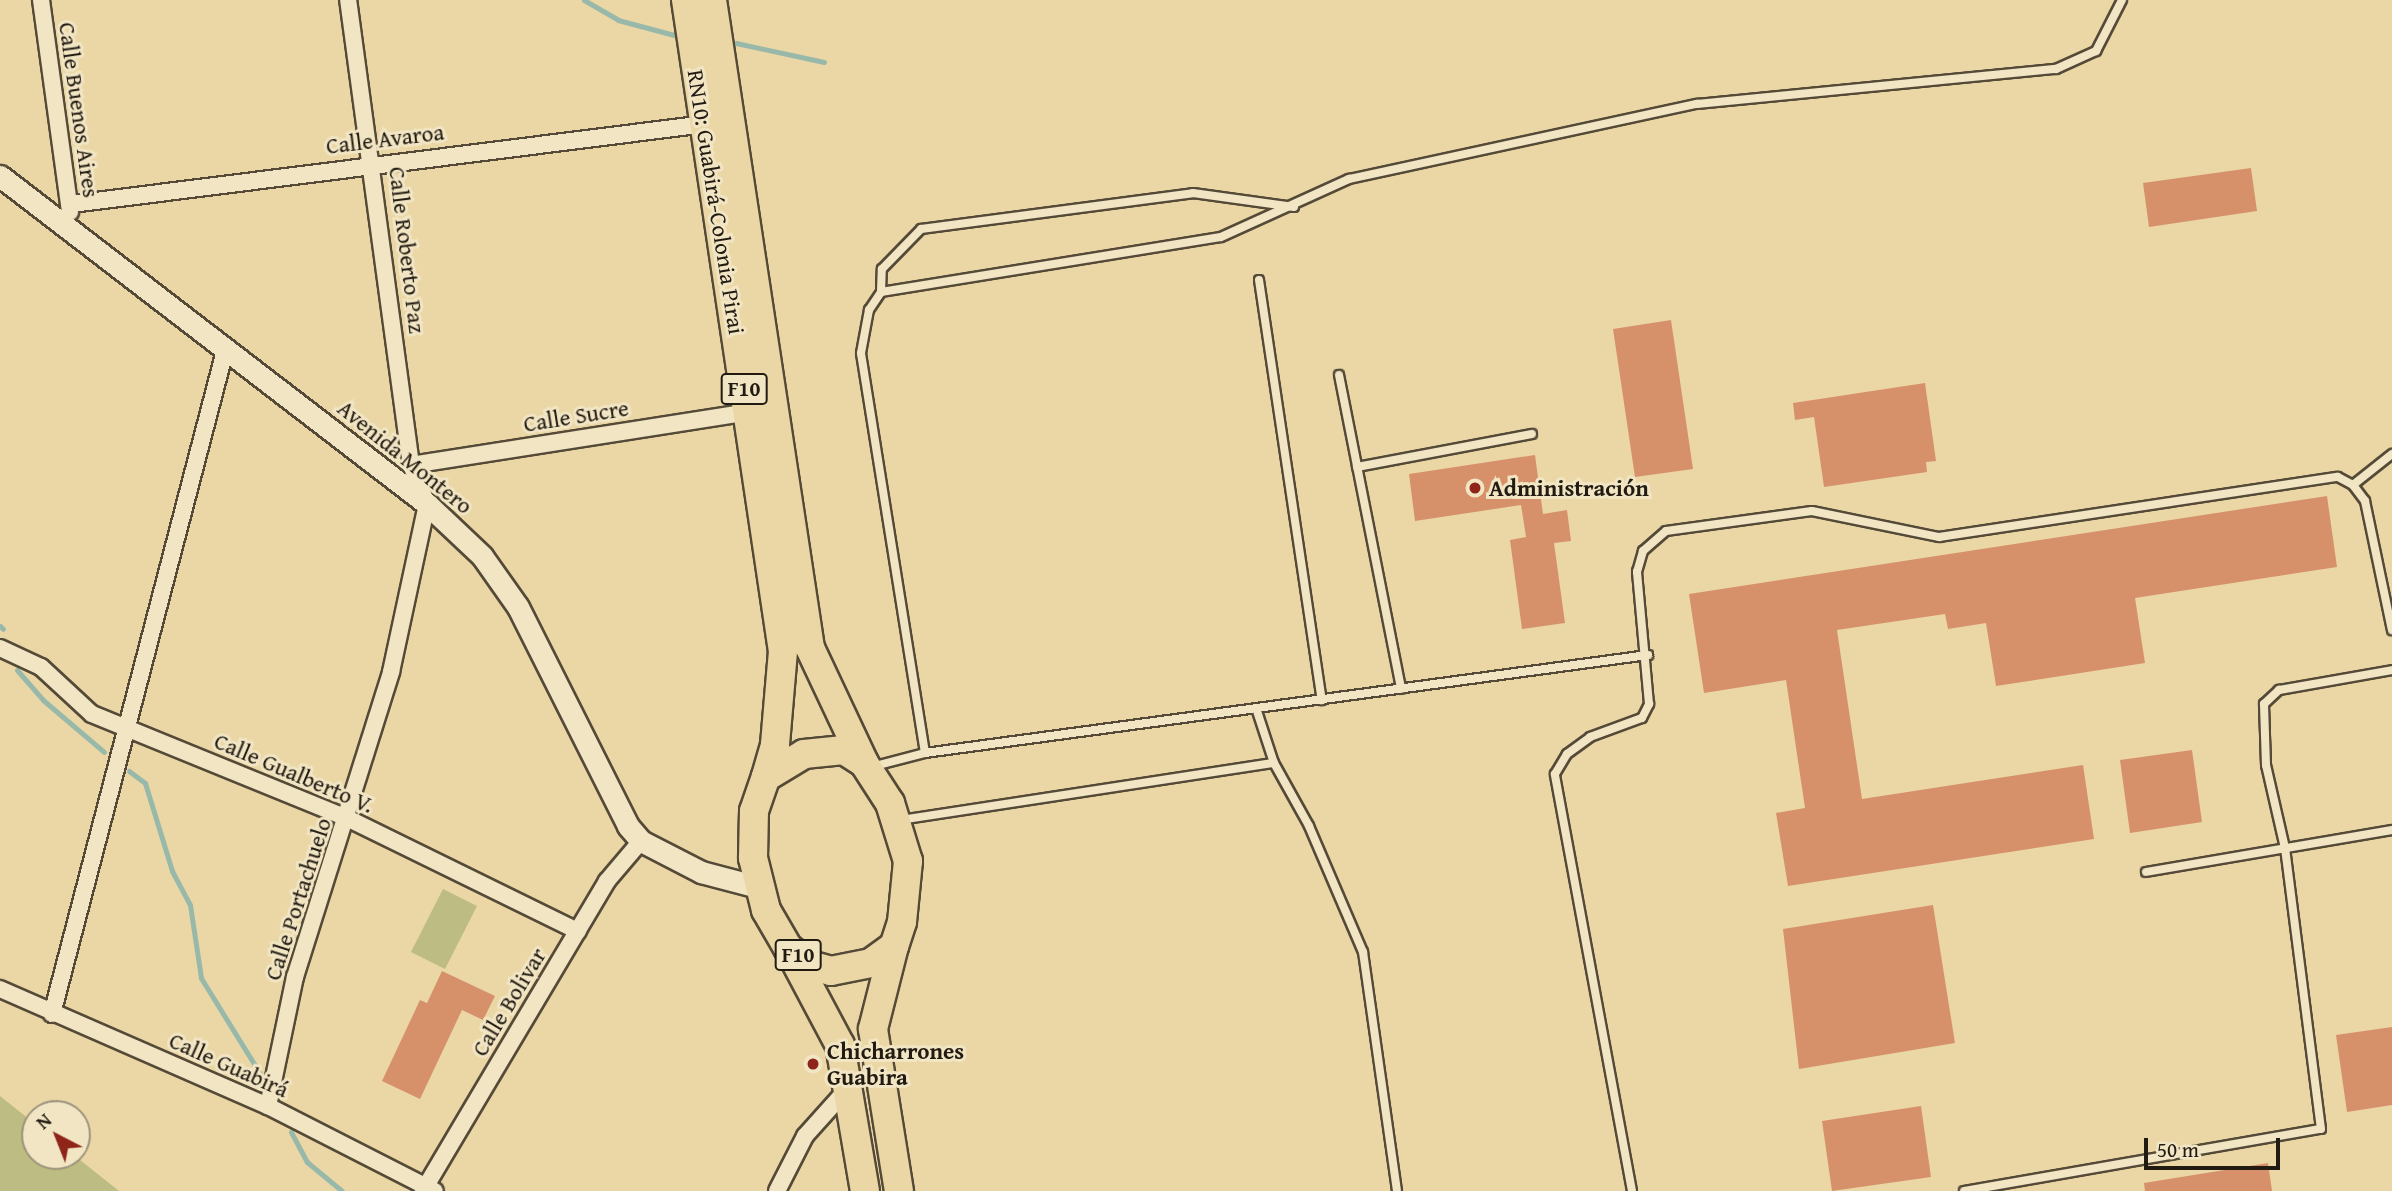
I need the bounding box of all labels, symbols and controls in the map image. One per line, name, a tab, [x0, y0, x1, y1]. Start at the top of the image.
street label: Calle Buenos Aires	[53, 21, 105, 199]
street label: RN10: Guabirá-Colonia Pirai	[681, 68, 751, 336]
street label: Calle Avaroa	[324, 118, 446, 160]
street label: Calle Roberto Paz	[383, 165, 431, 335]
road number: F10	[720, 372, 768, 406]
street label: Avenida Montero	[332, 394, 478, 520]
street label: Calle Sucre	[522, 394, 630, 438]
place label: Administración	[1489, 474, 1649, 502]
marker: Administración	[1467, 480, 1483, 496]
street label: Calle Gualberto V.	[210, 727, 378, 819]
street label: Calle Portachuelo	[259, 814, 337, 984]
road number: F10	[774, 937, 822, 972]
street label: Calle Bolivar	[466, 943, 552, 1061]
street label: Calle Guabirá	[165, 1026, 293, 1104]
place label: Chicharrones Guabira	[827, 1037, 964, 1091]
marker: Chicharrones Guabira	[805, 1056, 821, 1072]
north arrow	[21, 1100, 91, 1170]
text: N	[29, 1106, 57, 1136]
scale bar	[2147, 1124, 2284, 1168]
text: 50 m	[2157, 1134, 2199, 1165]

